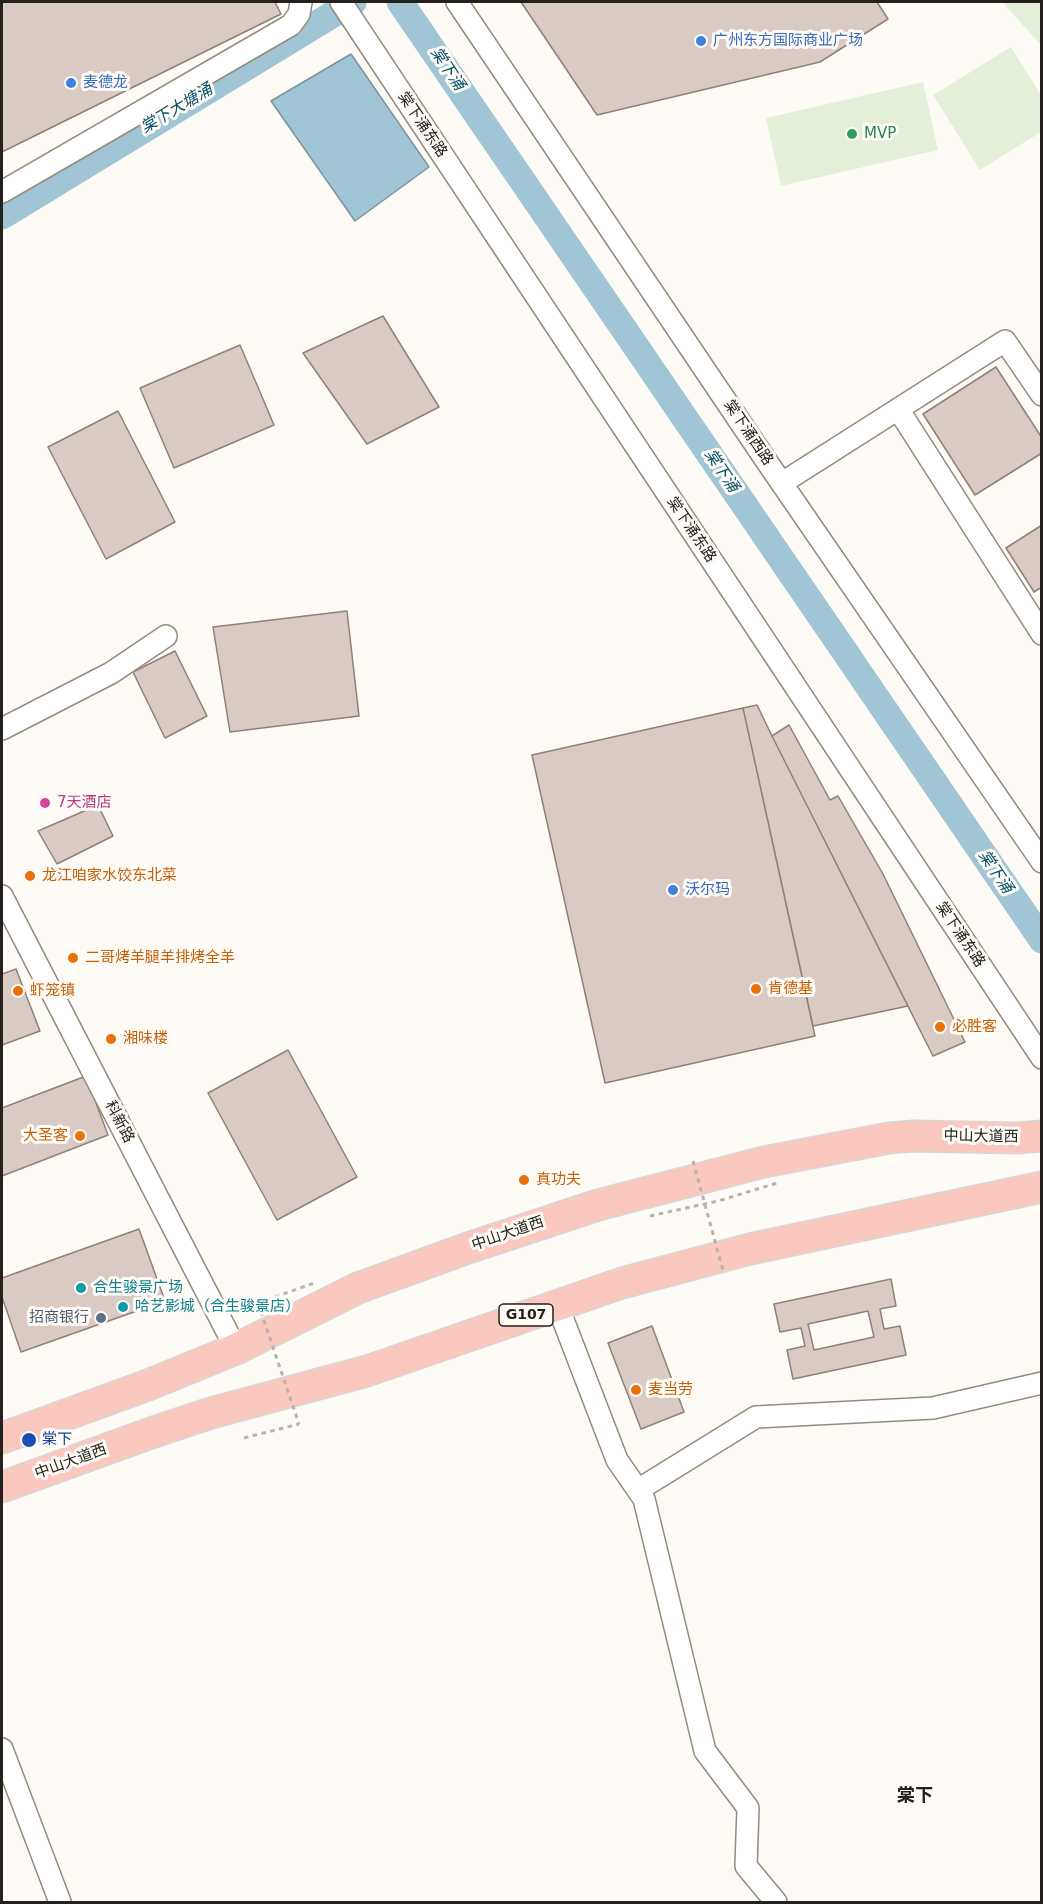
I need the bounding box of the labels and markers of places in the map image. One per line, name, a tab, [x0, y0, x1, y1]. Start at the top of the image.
place label: 广州东方国际商业广场	[713, 32, 863, 50]
marker: 广州东方国际商业广场	[694, 34, 708, 48]
place label: 麦德龙	[83, 74, 128, 92]
marker: 麦德龙	[64, 76, 78, 90]
place label: MVP	[864, 125, 896, 143]
marker: MVP	[845, 127, 859, 141]
place label: 7天酒店	[57, 794, 112, 812]
marker: 7天酒店	[38, 796, 52, 810]
place label: 龙江咱家水饺东北菜	[42, 867, 177, 885]
marker: 龙江咱家水饺东北菜	[23, 869, 37, 883]
place label: 沃尔玛	[685, 881, 730, 899]
marker: 沃尔玛	[666, 883, 680, 897]
place label: 二哥烤羊腿羊排烤全羊	[85, 949, 235, 967]
marker: 二哥烤羊腿羊排烤全羊	[66, 951, 80, 965]
place label: 肯德基	[768, 980, 813, 998]
place label: 虾笼镇	[30, 982, 75, 1000]
marker: 肯德基	[749, 982, 763, 996]
marker: 虾笼镇	[11, 984, 25, 998]
place label: 必胜客	[952, 1018, 997, 1036]
marker: 必胜客	[933, 1020, 947, 1034]
place label: 湘味楼	[123, 1030, 168, 1048]
marker: 湘味楼	[104, 1032, 118, 1046]
place label: 大圣客	[23, 1127, 68, 1145]
marker: 大圣客	[73, 1129, 87, 1143]
place label: 真功夫	[536, 1171, 581, 1189]
marker: 真功夫	[517, 1173, 531, 1187]
place label: 合生骏景广场	[93, 1279, 183, 1297]
marker: 合生骏景广场	[74, 1281, 88, 1295]
place label: 哈艺影城（合生骏景店）	[135, 1298, 300, 1316]
marker: 哈艺影城（合生骏景店）	[116, 1300, 130, 1314]
place label: 招商银行	[29, 1309, 89, 1327]
marker: 招商银行	[94, 1311, 108, 1325]
place label: 麦当劳	[648, 1381, 693, 1399]
marker: 麦当劳	[629, 1383, 643, 1397]
marker: 棠下	[20, 1431, 38, 1449]
place label: 棠下	[42, 1431, 72, 1449]

